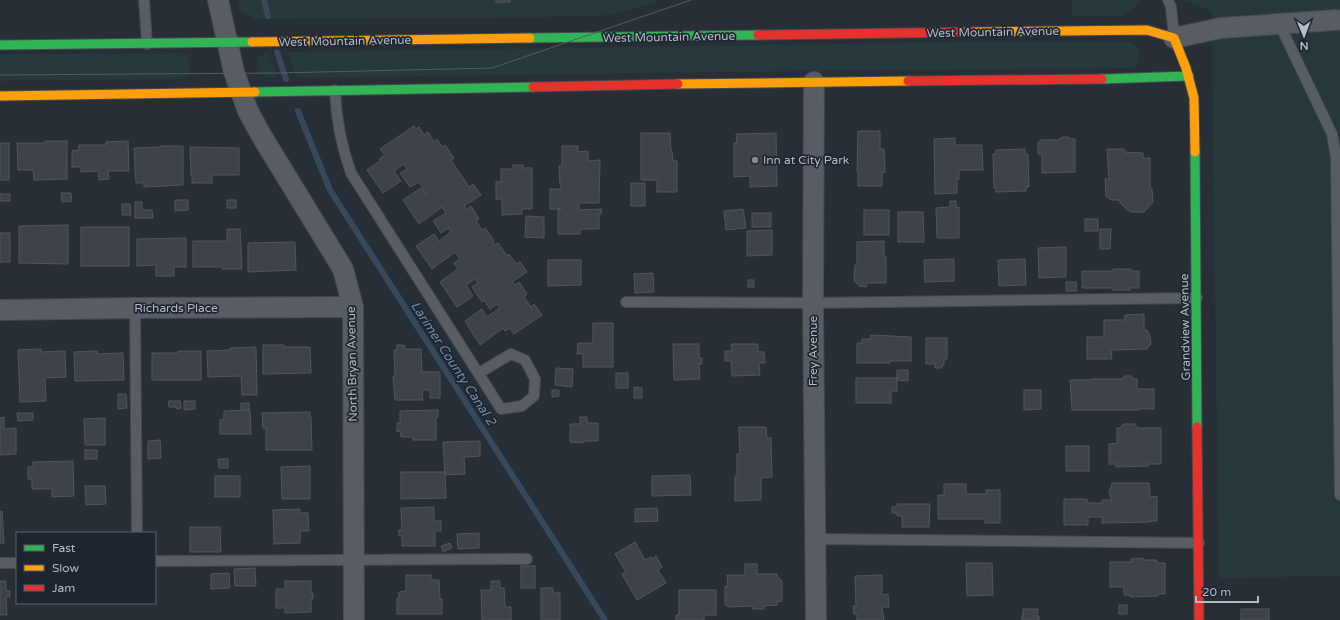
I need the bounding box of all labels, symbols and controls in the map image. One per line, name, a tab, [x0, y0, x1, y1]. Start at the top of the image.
north arrow	[1284, 16, 1324, 56]
street label: West Mountain Avenue	[927, 24, 1060, 40]
street label: West Mountain Avenue	[603, 29, 736, 45]
street label: West Mountain Avenue	[279, 33, 412, 49]
text: N	[1300, 39, 1309, 52]
place label: Inn at City Park	[763, 153, 850, 167]
marker: Inn at City Park	[750, 155, 760, 165]
street label: Grandview Avenue	[1177, 273, 1193, 381]
water label: Larimer County Canal 2	[407, 299, 500, 430]
street label: Richards Place	[134, 301, 218, 315]
street label: North Bryan Avenue	[344, 306, 360, 422]
street label: Frey Avenue	[806, 315, 820, 386]
legend	[16, 532, 156, 604]
text: Fast	[52, 541, 76, 555]
text: Slow	[52, 561, 79, 575]
scale bar	[1196, 578, 1258, 604]
text: Jam	[52, 581, 75, 595]
text: 20 m	[1202, 585, 1231, 599]

